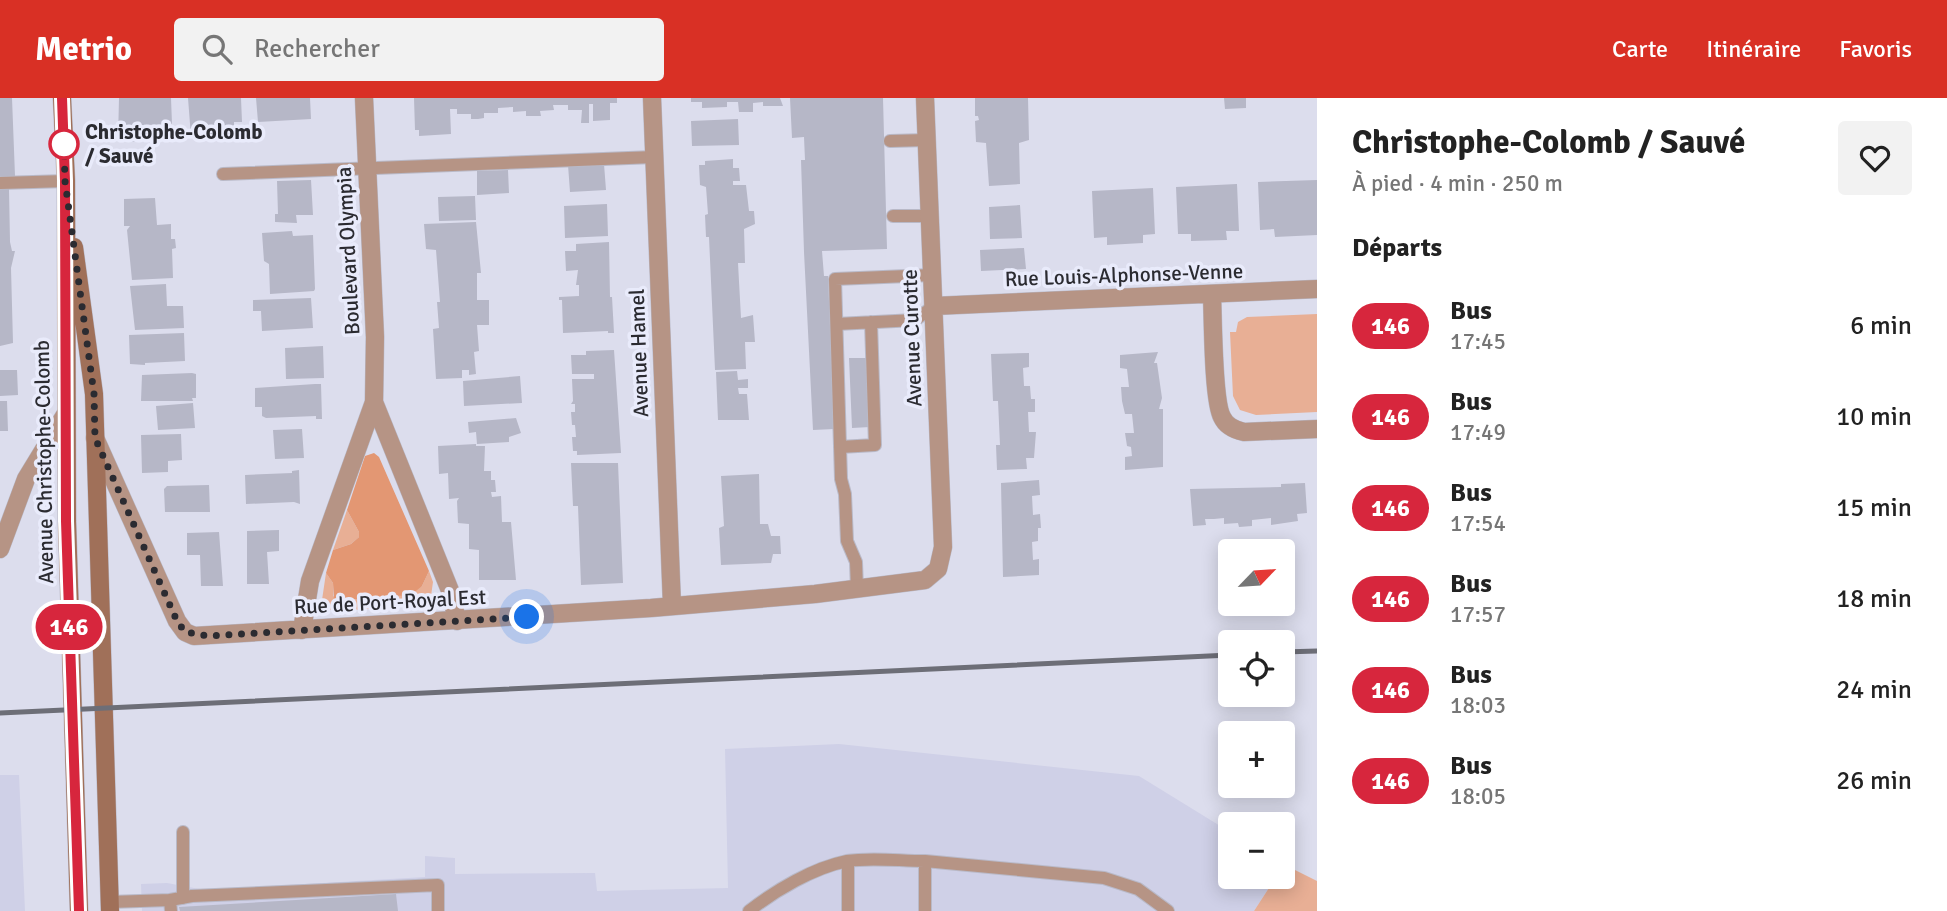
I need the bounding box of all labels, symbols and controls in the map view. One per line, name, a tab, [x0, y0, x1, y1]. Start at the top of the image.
search box	[174, 18, 664, 81]
text: Metrio	[35, 29, 132, 70]
icon: search	[198, 30, 236, 68]
text: Rechercher	[254, 33, 380, 65]
text: Carte	[1612, 34, 1668, 64]
text: Itinéraire	[1706, 34, 1801, 64]
text: Favoris	[1839, 34, 1912, 64]
place label: Christophe-Colomb / Sauvé	[85, 119, 262, 169]
button: heart	[1838, 121, 1912, 195]
text: Christophe-Colomb / Sauvé	[1352, 122, 1745, 163]
marker: Christophe-Colomb / Sauvé	[49, 129, 79, 159]
street label: Boulevard Olympia	[331, 166, 365, 336]
text: À pied · 4 min · 250 m	[1352, 169, 1563, 198]
text: Départs	[1352, 232, 1442, 264]
street label: Rue Louis-Alphonse-Venne	[1004, 258, 1244, 292]
street label: Avenue Curotte	[897, 269, 927, 407]
street label: Avenue Hamel	[624, 288, 654, 418]
text: Bus	[1450, 295, 1492, 327]
text: 6 min	[1850, 310, 1912, 342]
text: 146	[1371, 311, 1410, 341]
text: 17:45	[1450, 327, 1506, 356]
street label: Avenue Christophe-Colomb	[29, 340, 59, 584]
text: Bus	[1450, 386, 1492, 418]
text: 10 min	[1836, 401, 1912, 433]
text: 146	[1371, 402, 1410, 432]
text: 17:49	[1450, 418, 1506, 447]
text: Bus	[1450, 477, 1492, 509]
text: 15 min	[1836, 492, 1912, 524]
text: 146	[1371, 493, 1410, 523]
text: 17:54	[1450, 509, 1506, 538]
north arrow	[1218, 539, 1295, 616]
map controls	[1218, 539, 1295, 889]
text: Bus	[1450, 568, 1492, 600]
text: 18 min	[1836, 583, 1912, 615]
street label: Rue de Port-Royal Est	[293, 584, 487, 620]
text: 146	[1371, 584, 1410, 614]
your location	[509, 599, 544, 634]
text: 17:57	[1450, 600, 1506, 629]
line badge: 146	[29, 604, 109, 650]
text: 146	[50, 612, 88, 642]
button: locate	[1218, 630, 1295, 707]
text: Bus	[1450, 659, 1492, 691]
text: 24 min	[1836, 674, 1912, 706]
text: 146	[1371, 675, 1410, 705]
text: 18:03	[1450, 691, 1506, 720]
button: +	[1218, 721, 1295, 798]
text: Bus	[1450, 750, 1492, 782]
text: 26 min	[1836, 765, 1912, 797]
text: 146	[1371, 766, 1410, 796]
text: 18:05	[1450, 782, 1506, 811]
button: −	[1218, 812, 1295, 889]

